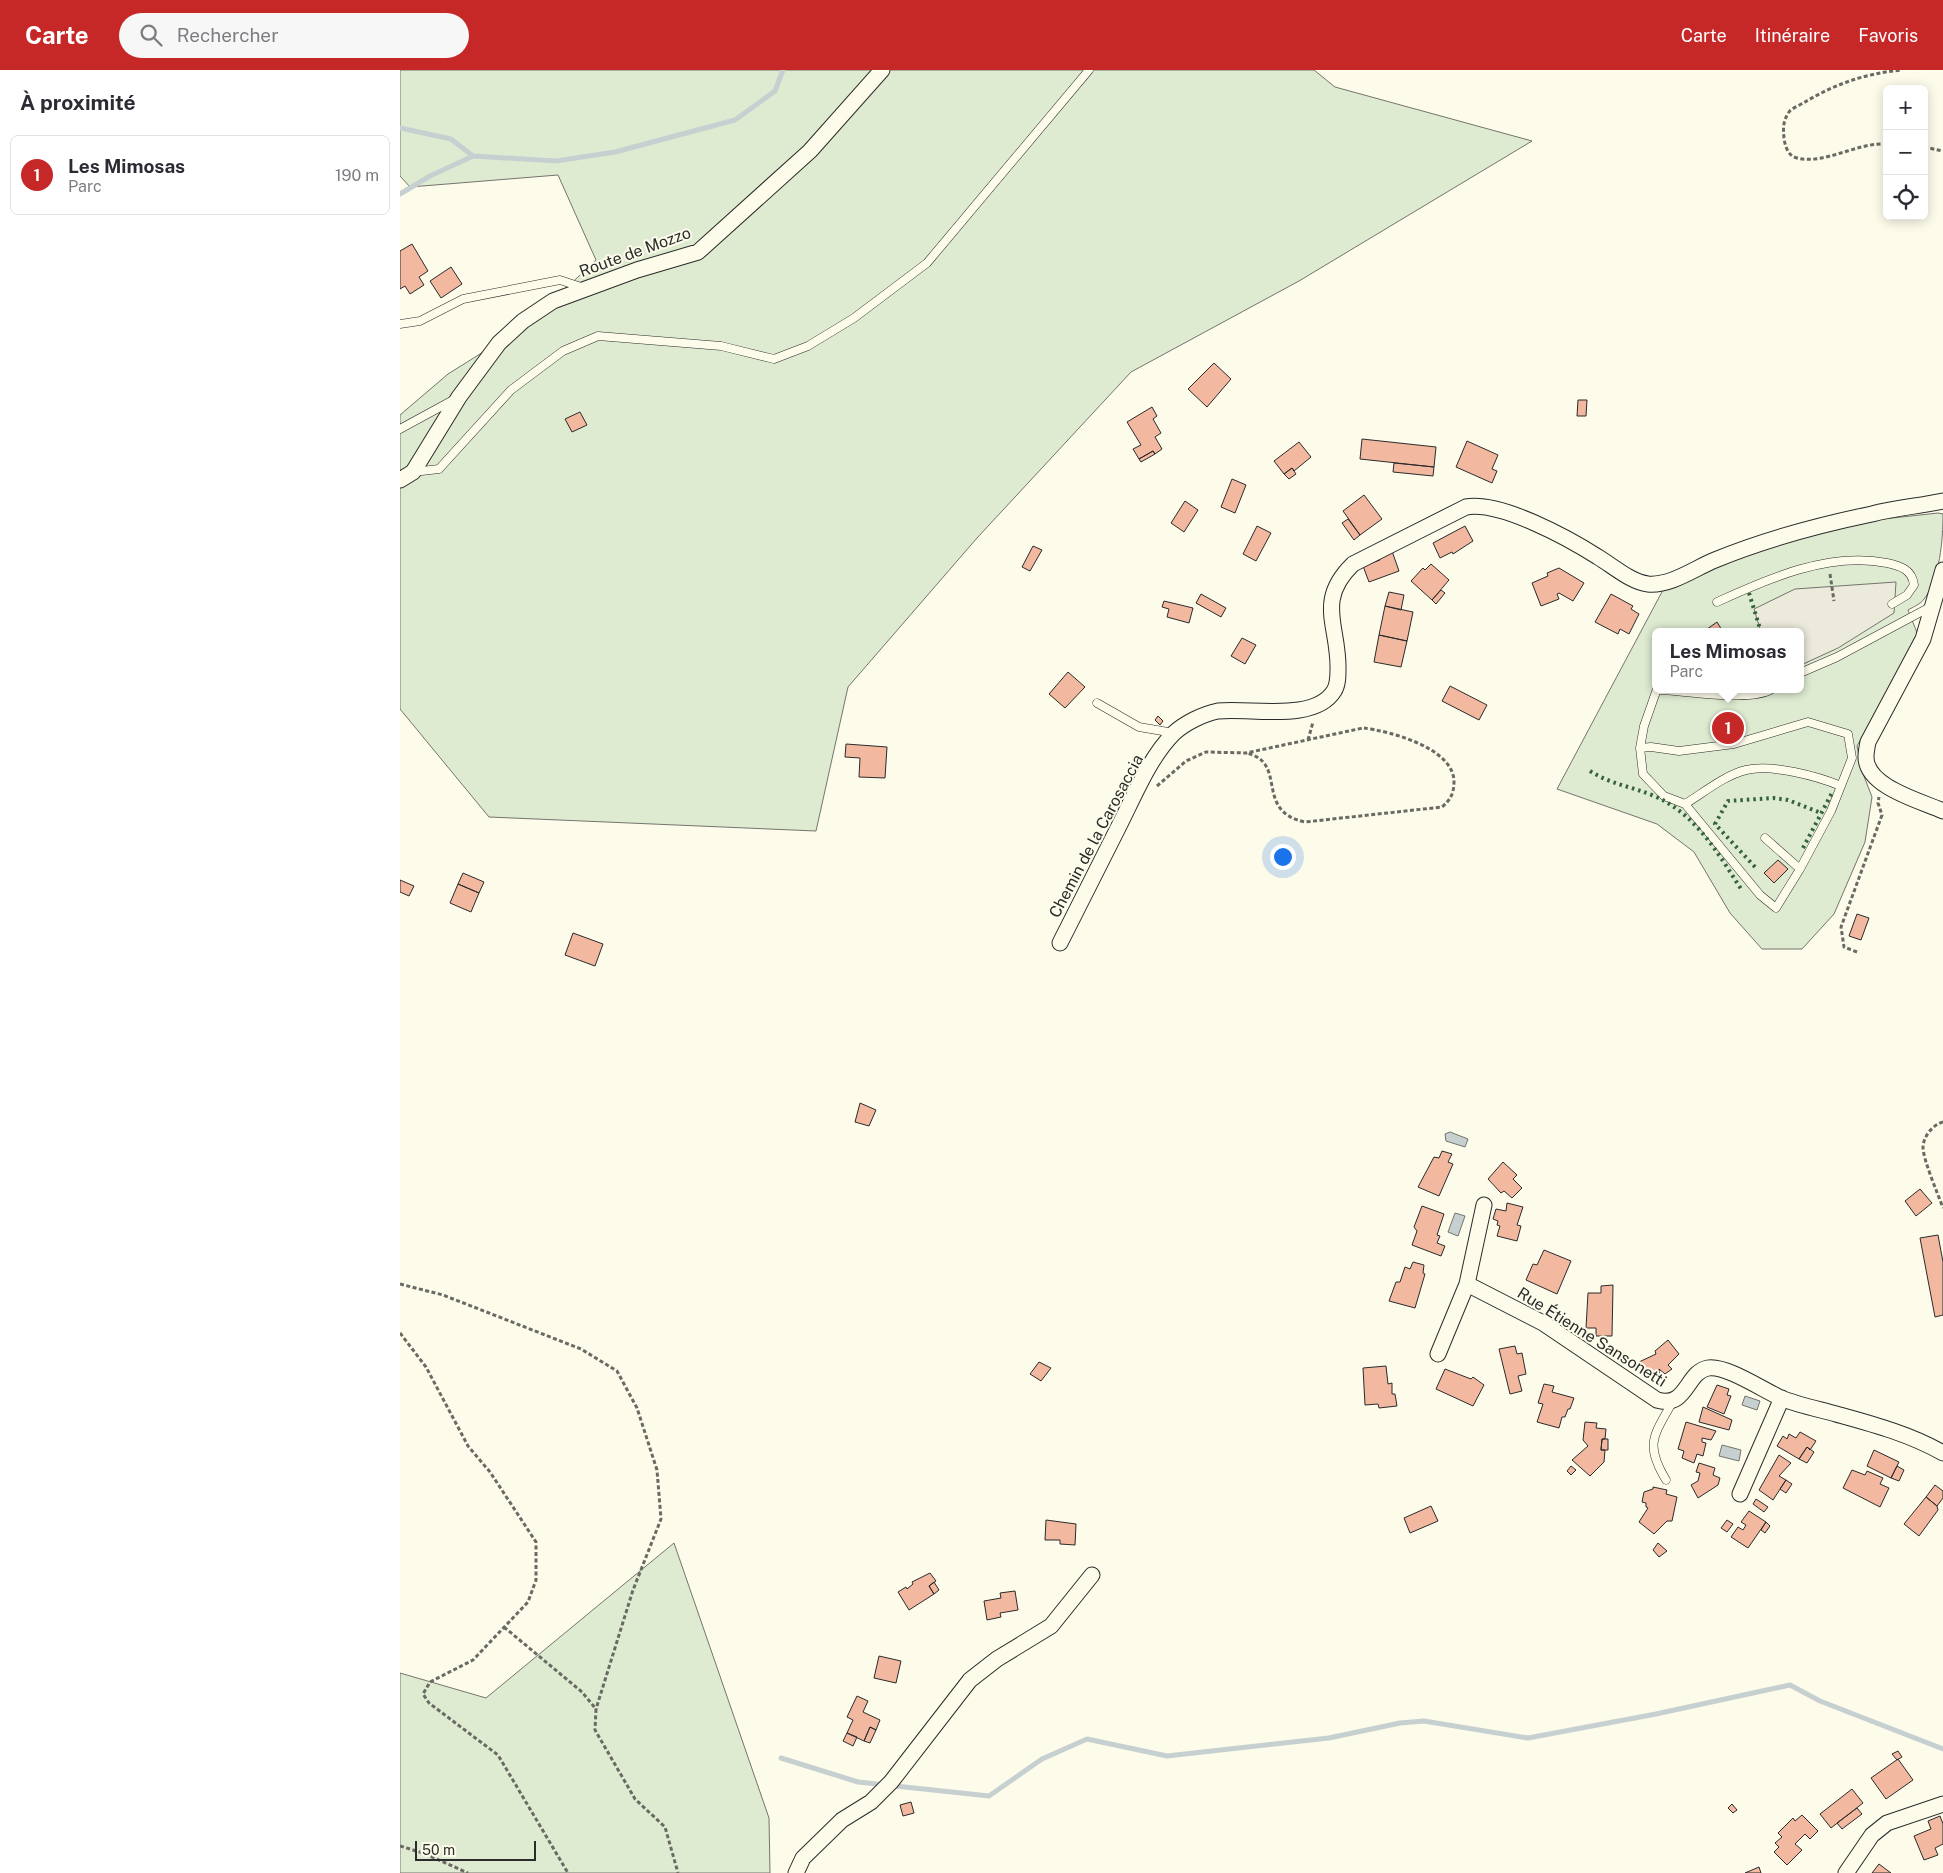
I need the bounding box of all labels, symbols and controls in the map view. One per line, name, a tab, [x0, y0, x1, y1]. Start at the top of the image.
search box	[119, 13, 469, 58]
text: Carte	[25, 21, 89, 49]
icon: search	[137, 21, 165, 49]
text: Rechercher	[177, 24, 279, 46]
text: Carte	[1681, 25, 1727, 46]
text: Itinéraire	[1755, 25, 1830, 46]
text: Favoris	[1858, 25, 1918, 46]
map controls	[1883, 85, 1928, 220]
button: +	[1883, 85, 1928, 130]
text: À proximité	[20, 90, 136, 115]
button: −	[1883, 130, 1928, 175]
text: Les Mimosas	[68, 155, 185, 177]
text: 1	[34, 166, 40, 185]
text: 190 m	[335, 166, 379, 185]
button: locate	[1883, 175, 1928, 220]
text: Parc	[68, 177, 102, 196]
street label: Route de Mozzo	[577, 223, 693, 281]
popup	[1652, 628, 1804, 693]
text: Les Mimosas	[1669, 640, 1787, 662]
text: Parc	[1669, 662, 1703, 681]
pin: 1	[1712, 709, 1744, 747]
street label: Chemin de la Carosaccia	[1045, 751, 1147, 921]
your location	[1270, 844, 1296, 870]
street label: Rue Étienne Sansonetti	[1514, 1282, 1671, 1391]
scale bar	[415, 1838, 536, 1861]
text: 50 m	[422, 1842, 455, 1858]

